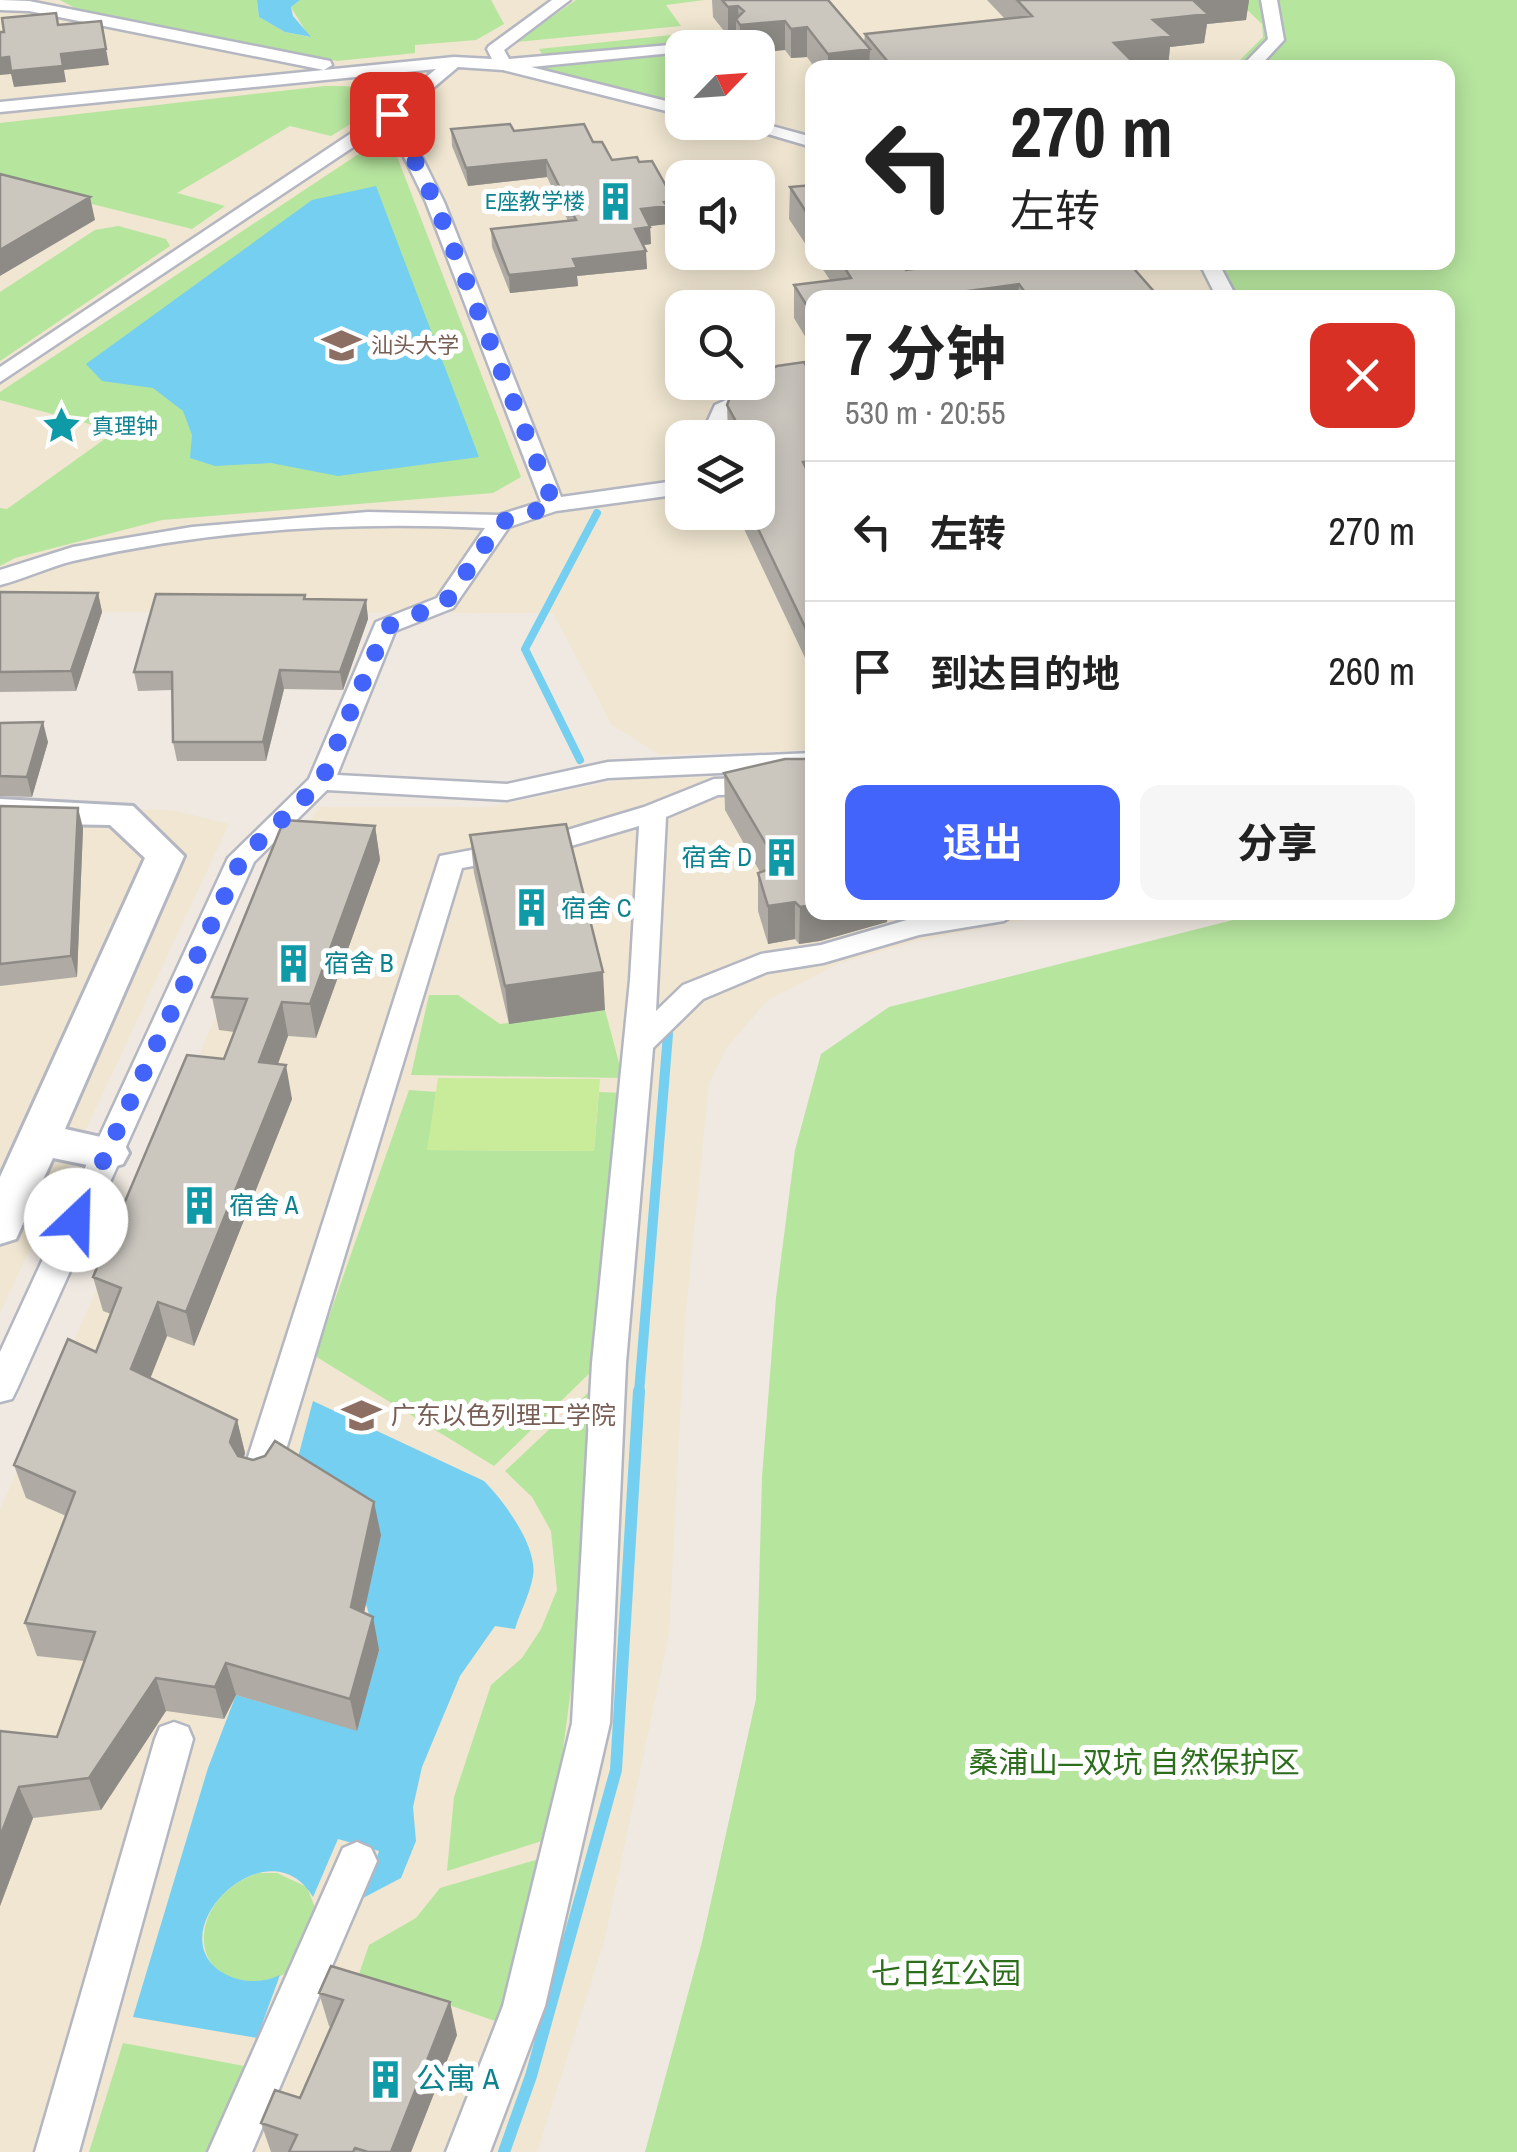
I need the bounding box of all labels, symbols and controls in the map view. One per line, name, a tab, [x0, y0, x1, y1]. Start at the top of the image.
north arrow	[665, 30, 775, 140]
map controls	[665, 30, 775, 530]
pin	[350, 72, 435, 157]
text: 270 m	[1010, 85, 1173, 179]
icon: arrive	[365, 87, 420, 142]
icon: left	[845, 100, 975, 230]
button: sound	[665, 160, 775, 270]
building icon: E座教学楼	[594, 180, 636, 222]
text: 左转	[1010, 180, 1100, 241]
place label: E座教学楼	[485, 186, 585, 216]
button: search	[665, 290, 775, 400]
text: 7 分钟	[845, 313, 1006, 394]
button: close	[1310, 323, 1415, 428]
school or university icon: 汕头大学	[320, 324, 362, 366]
place label: 汕头大学	[371, 330, 459, 360]
text: 530 m · 20:55	[845, 391, 1005, 434]
place icon: 真理钟	[41, 405, 83, 447]
place label: 真理钟	[92, 411, 158, 441]
button: layers	[665, 420, 775, 530]
icon: left	[845, 504, 900, 559]
text: 270 m	[1328, 506, 1415, 557]
text: 左转	[930, 508, 1006, 559]
icon: arrive	[845, 644, 900, 699]
text: 260 m	[1328, 646, 1415, 697]
text: 到达目的地	[930, 648, 1120, 699]
button: 退出	[845, 785, 1120, 900]
button: 分享	[1140, 785, 1415, 900]
building icon: 宿舍 D	[761, 836, 803, 878]
place label: 宿舍 D	[681, 840, 752, 874]
building icon: 宿舍 C	[510, 887, 552, 929]
place label: 宿舍 C	[561, 891, 632, 925]
building icon: 宿舍 B	[273, 942, 315, 984]
place label: 宿舍 B	[324, 946, 393, 980]
position arrow	[24, 1168, 128, 1272]
building icon: 宿舍 A	[178, 1184, 220, 1226]
place label: 宿舍 A	[229, 1188, 299, 1222]
school or university icon: 广东以色列理工学院	[340, 1394, 382, 1436]
place label: 广东以色列理工学院	[391, 1398, 616, 1432]
park label: 桑浦山—双坑 自然保护区	[968, 1742, 1300, 1782]
park label: 七日红公园	[871, 1953, 1021, 1993]
building icon: 公寓 A	[365, 2058, 407, 2100]
place label: 公寓 A	[416, 2058, 500, 2098]

